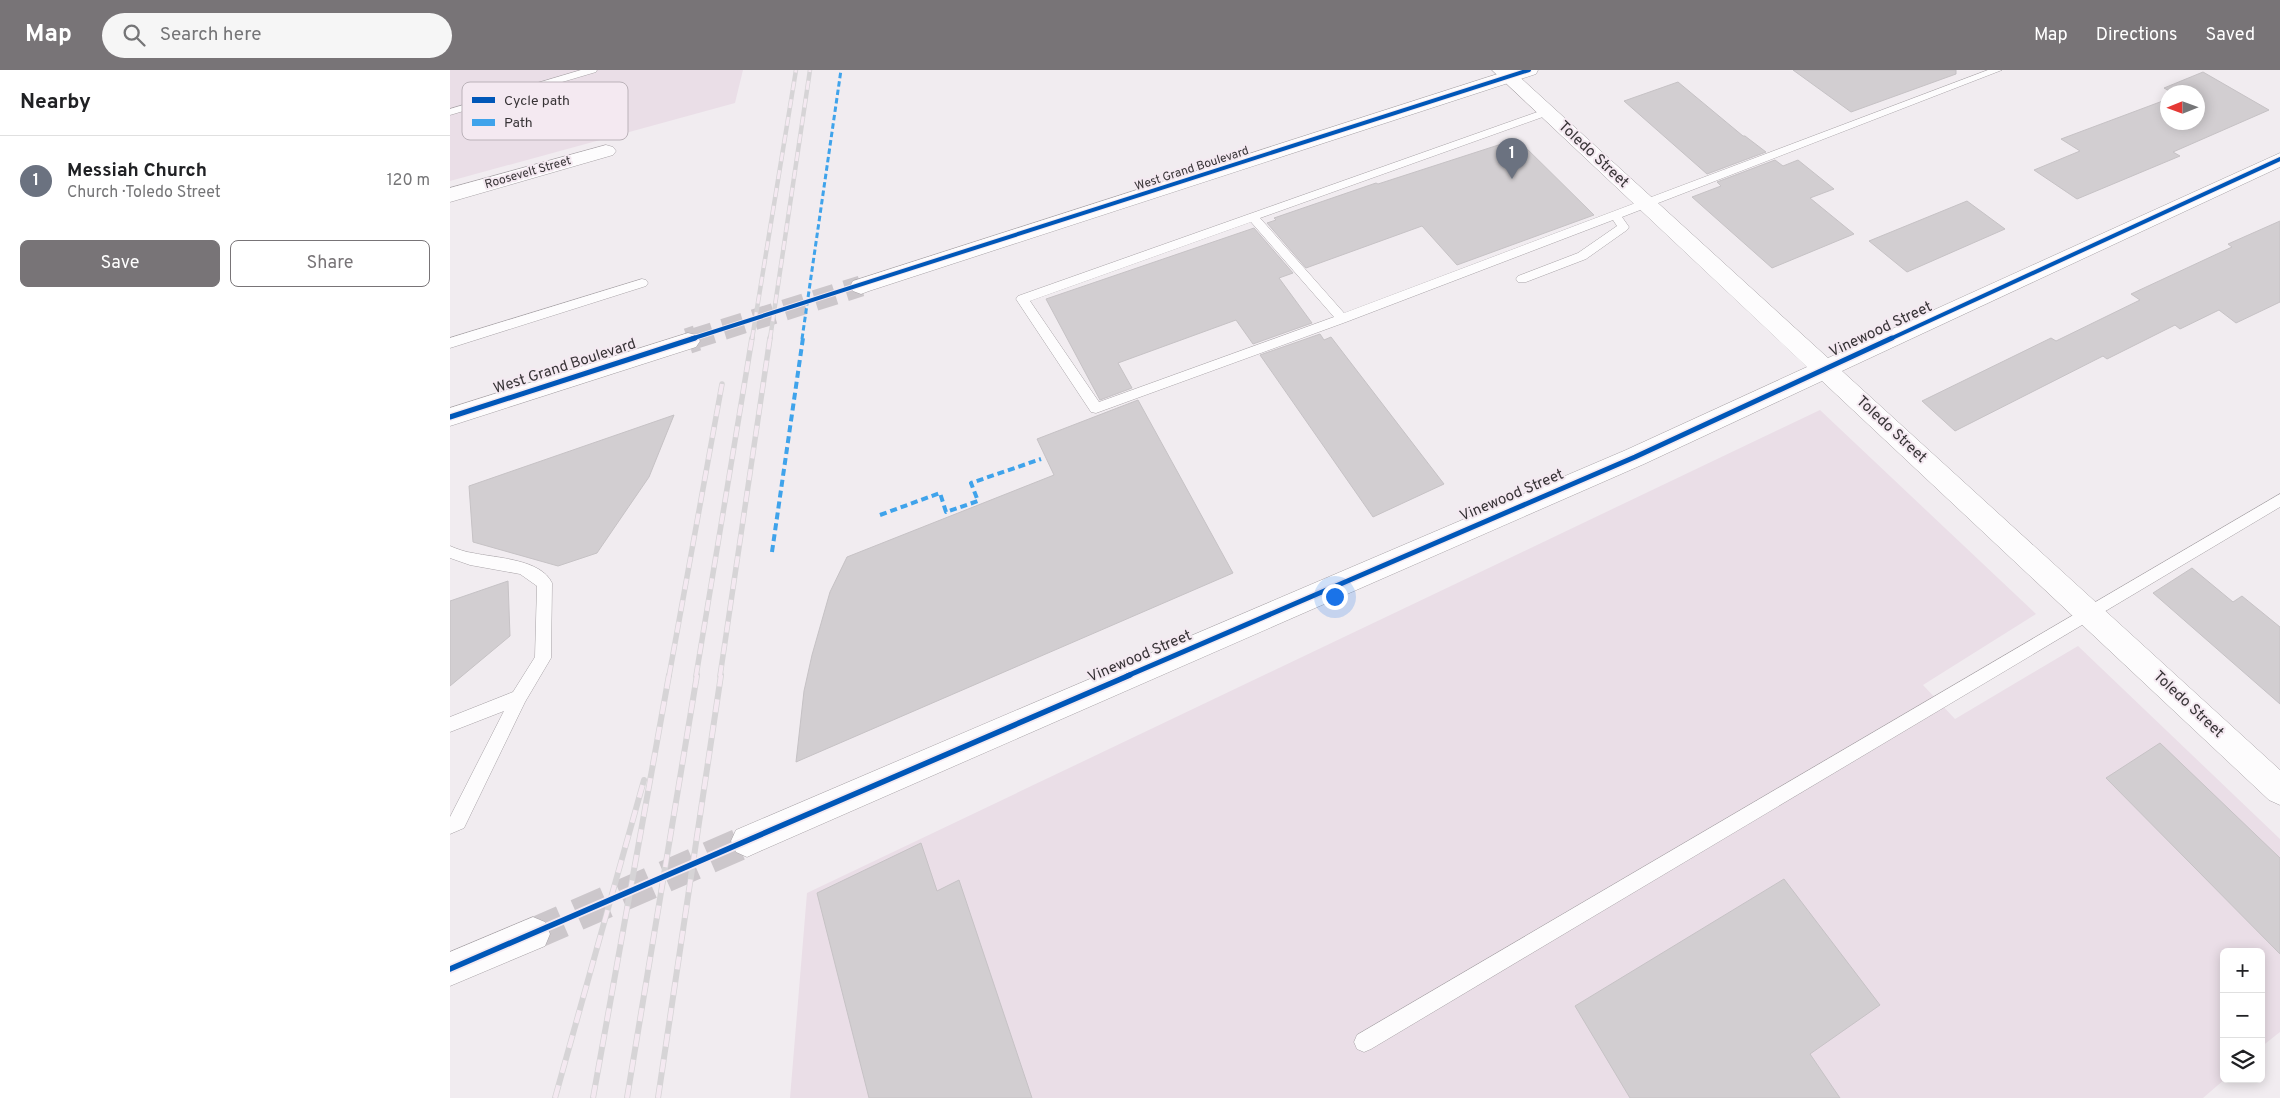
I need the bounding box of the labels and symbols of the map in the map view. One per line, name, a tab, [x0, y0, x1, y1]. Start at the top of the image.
legend	[462, 82, 628, 140]
north arrow	[2160, 85, 2205, 130]
text: Cycle path	[504, 93, 570, 110]
text: Path	[504, 115, 533, 132]
street label: Toledo Street	[1554, 117, 1632, 193]
pin: 1	[1496, 138, 1528, 179]
street label: West Grand Boulevard	[1133, 143, 1251, 195]
street label: Roosevelt Street	[483, 153, 573, 193]
street label: Vinewood Street	[1827, 298, 1935, 362]
street label: West Grand Boulevard	[491, 335, 639, 399]
street label: Toledo Street	[1852, 392, 1930, 468]
street label: Vinewood Street	[1457, 466, 1567, 526]
your location	[1322, 584, 1348, 610]
street label: Vinewood Street	[1085, 627, 1195, 687]
street label: Toledo Street	[2149, 667, 2227, 743]

